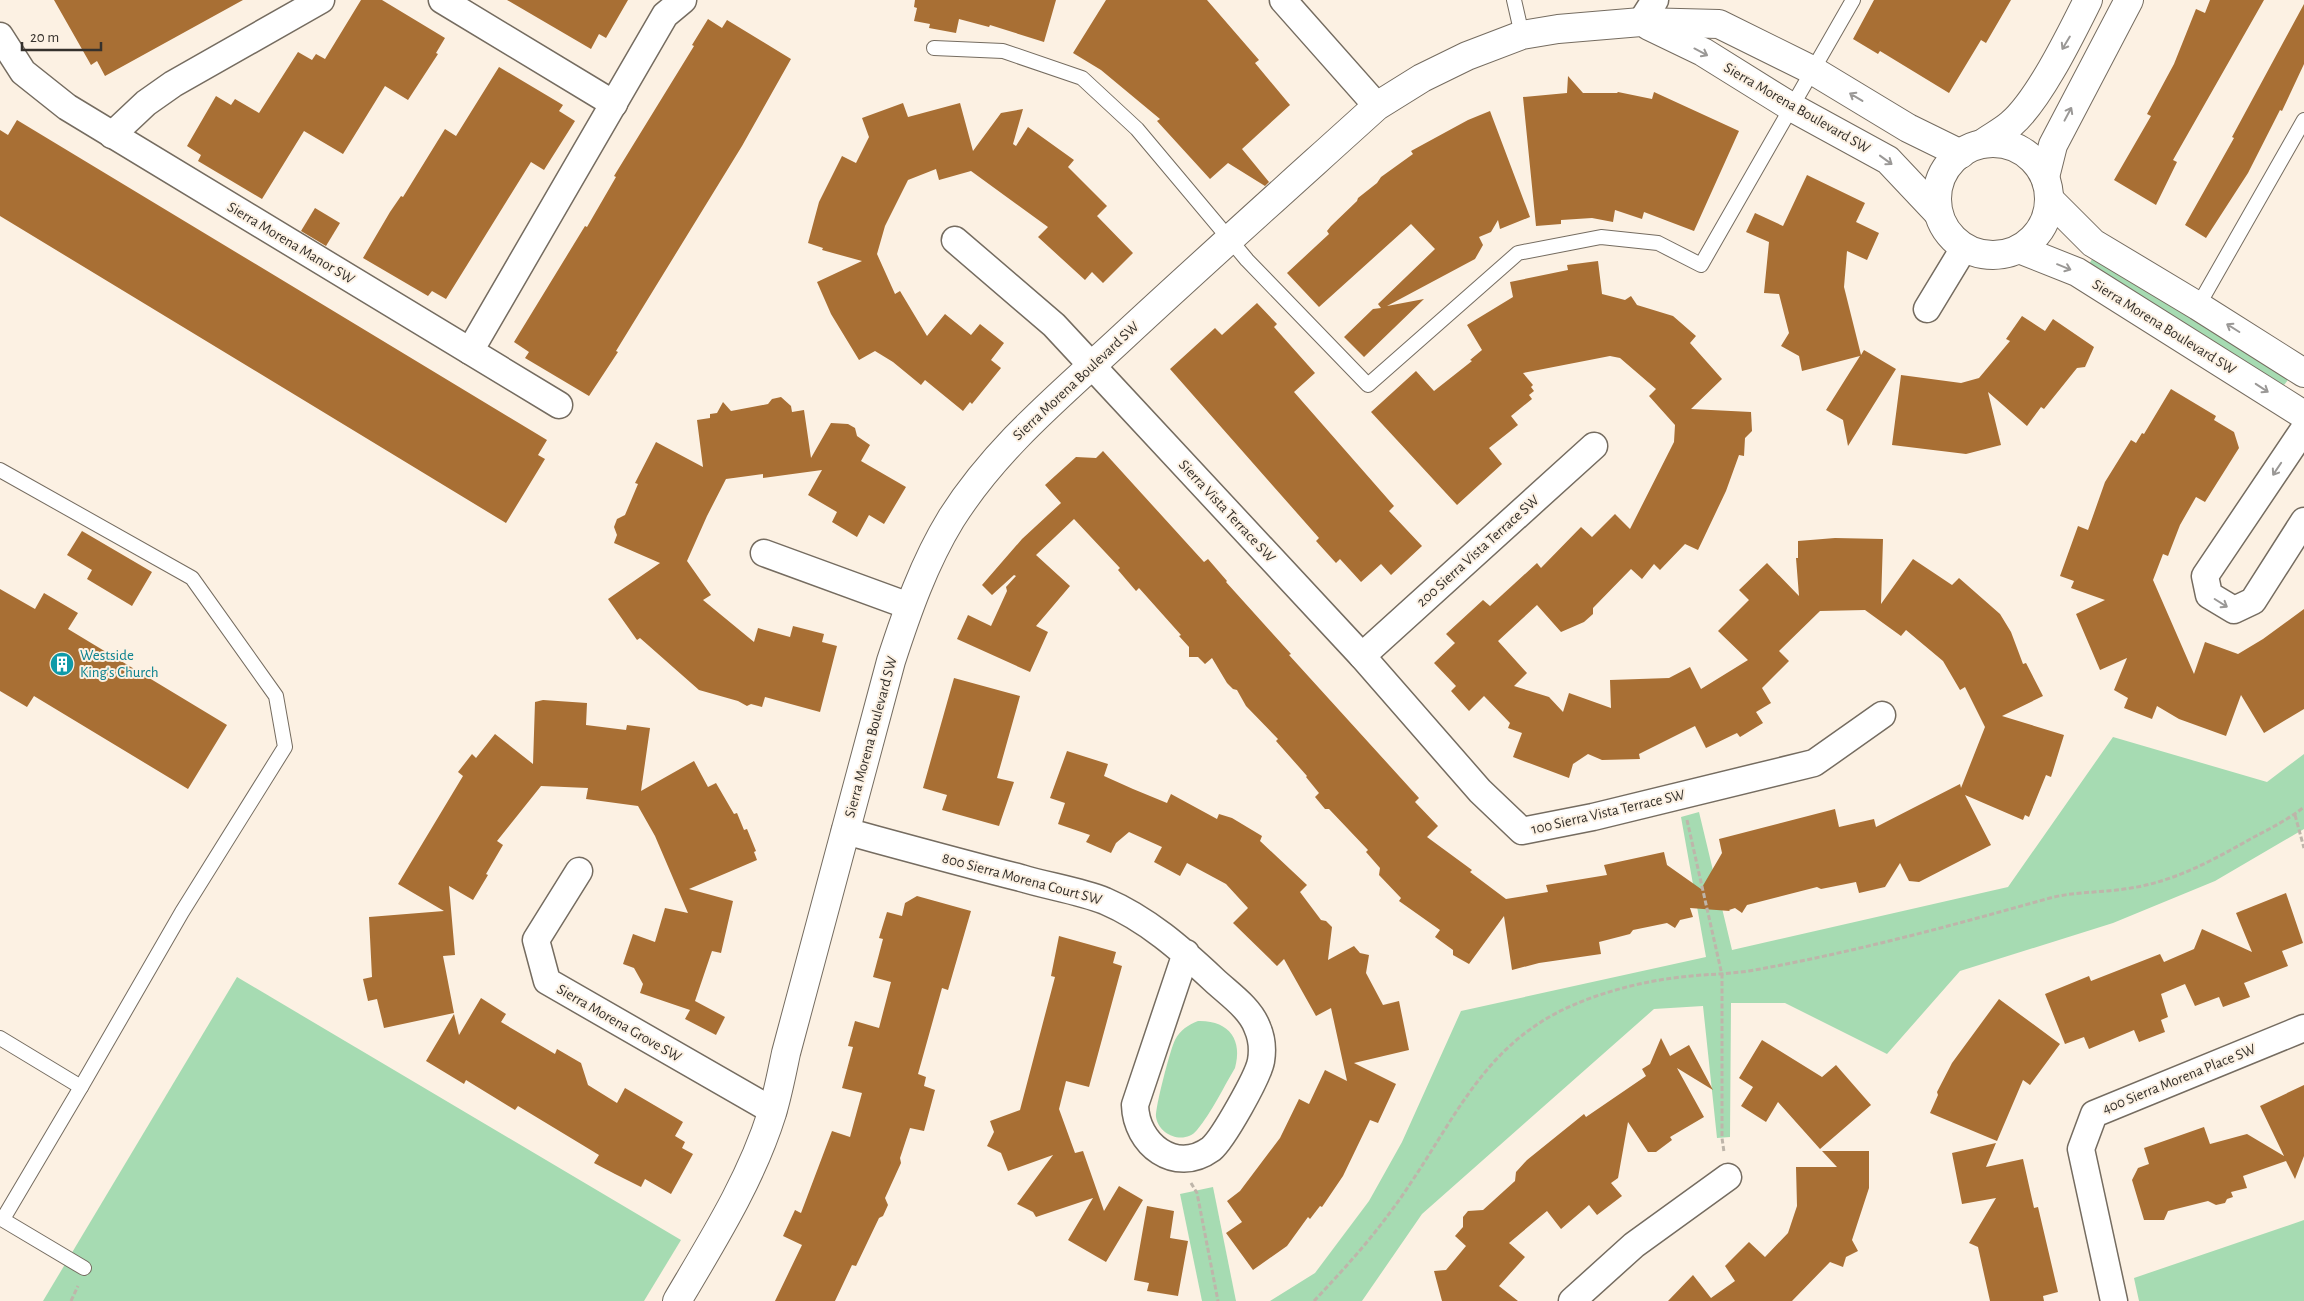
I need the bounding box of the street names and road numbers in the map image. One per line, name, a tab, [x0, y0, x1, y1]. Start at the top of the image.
street label: Sierra Morena Boulevard SW	[1721, 60, 1873, 156]
street label: Sierra Morena Manor SW	[225, 199, 358, 287]
street label: Sierra Morena Boulevard SW	[2090, 277, 2239, 378]
street label: Sierra Morena Boulevard SW	[1010, 318, 1142, 443]
street label: Sierra Vista Terrace SW	[1176, 457, 1279, 565]
street label: 200 Sierra Vista Terrace SW	[1414, 492, 1543, 610]
street label: Sierra Morena Boulevard SW	[842, 654, 900, 819]
street label: 100 Sierra Vista Terrace SW	[1530, 787, 1687, 837]
street label: 800 Sierra Morena Court SW	[941, 850, 1104, 908]
street label: Sierra Morena Grove SW	[554, 981, 684, 1065]
street label: 400 Sierra Morena Place SW	[2100, 1041, 2258, 1117]

